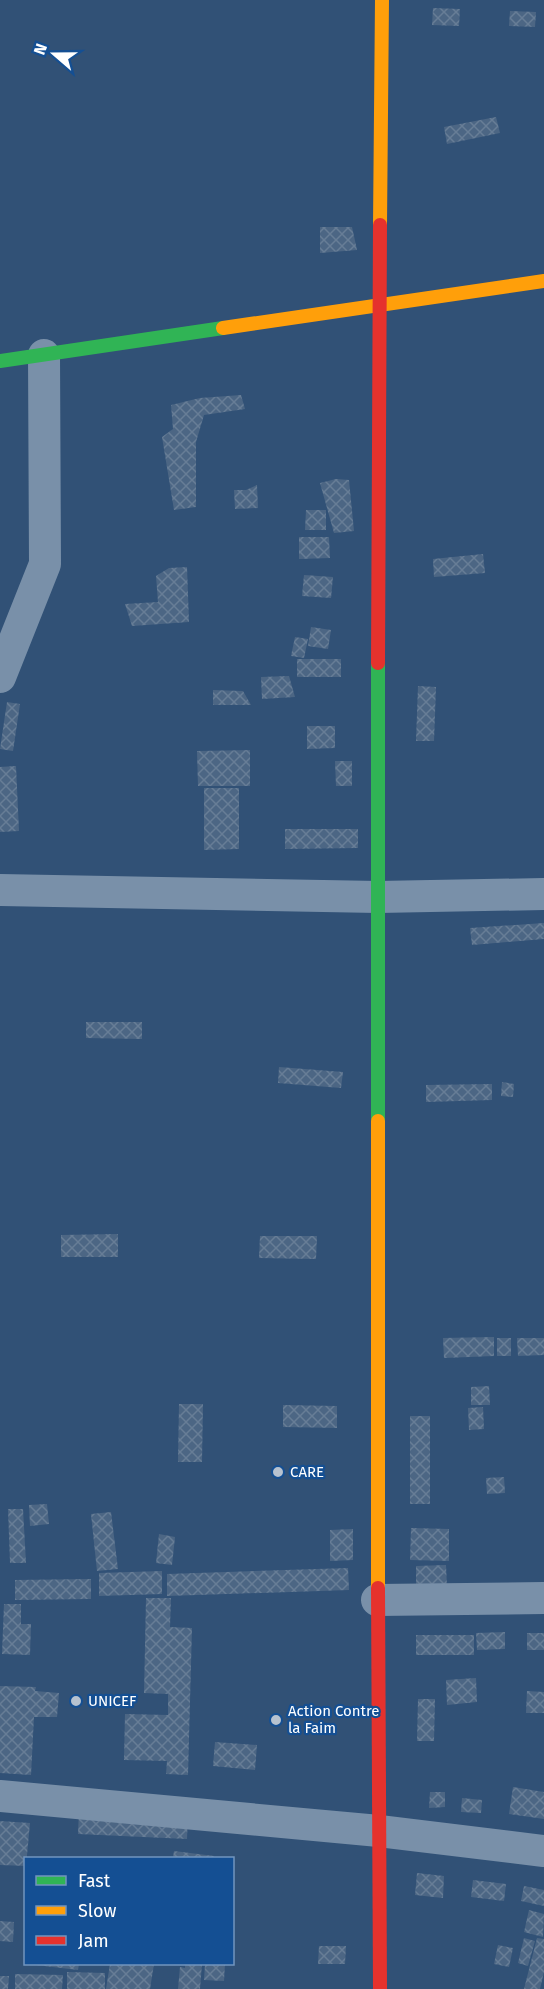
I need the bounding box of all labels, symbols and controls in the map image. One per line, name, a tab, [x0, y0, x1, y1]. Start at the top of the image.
north arrow	[24, 24, 84, 84]
text: N	[30, 41, 51, 57]
place label: CARE	[290, 1463, 324, 1481]
marker: CARE	[271, 1465, 285, 1479]
place label: UNICEF	[88, 1692, 136, 1710]
marker: UNICEF	[69, 1694, 83, 1708]
place label: Action Contre la Faim	[288, 1702, 380, 1737]
marker: Action Contre la Faim	[269, 1713, 283, 1727]
legend	[24, 1857, 234, 1965]
text: Fast	[78, 1870, 111, 1892]
text: Slow	[78, 1900, 117, 1922]
text: Jam	[78, 1930, 109, 1952]

